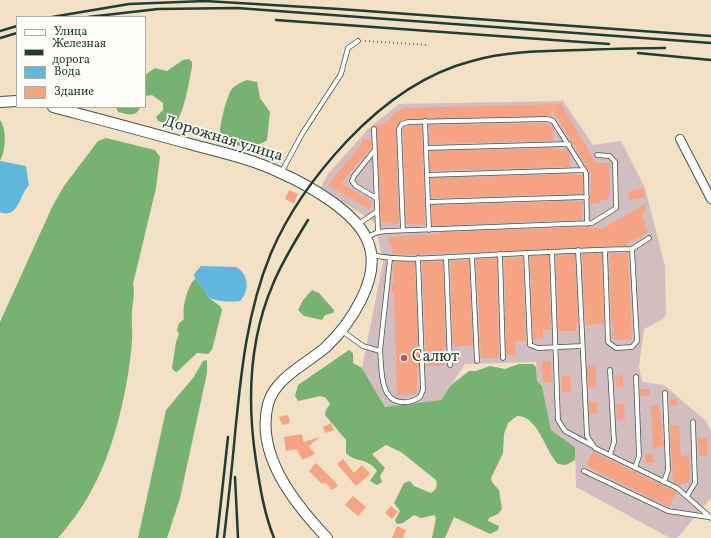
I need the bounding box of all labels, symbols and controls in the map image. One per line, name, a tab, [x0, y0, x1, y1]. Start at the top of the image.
legend	[16, 16, 146, 108]
text: Улица	[54, 24, 87, 40]
text: Железная дорога	[52, 36, 106, 68]
text: Вода	[54, 64, 81, 80]
text: Здание	[54, 84, 94, 100]
street label: Дорожная улица	[161, 113, 285, 167]
place label: Салют	[412, 348, 459, 368]
marker: Салют	[399, 353, 409, 363]

